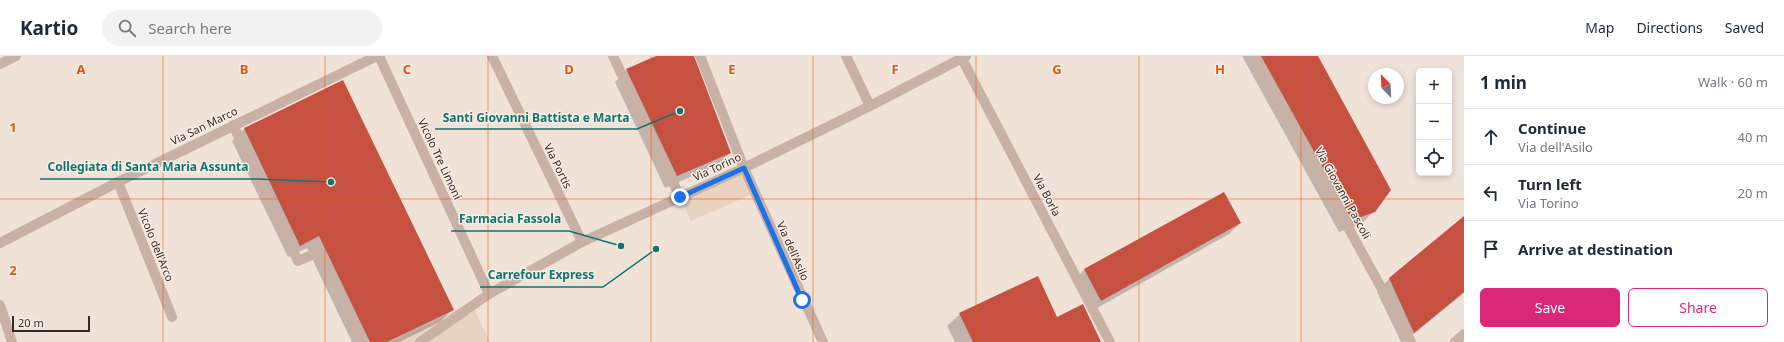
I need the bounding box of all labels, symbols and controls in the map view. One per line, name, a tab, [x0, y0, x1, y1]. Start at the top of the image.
search box	[102, 10, 382, 46]
text: Kartio	[20, 15, 78, 41]
icon: search	[116, 17, 138, 39]
text: Search here	[148, 18, 232, 38]
text: Map	[1585, 18, 1614, 37]
text: Directions	[1636, 18, 1703, 37]
text: Saved	[1725, 18, 1764, 37]
text: A	[77, 60, 86, 78]
text: B	[240, 60, 248, 78]
text: C	[403, 60, 411, 78]
text: D	[564, 60, 574, 78]
text: E	[728, 60, 736, 78]
text: F	[891, 60, 899, 78]
text: G	[1052, 60, 1062, 78]
text: H	[1215, 60, 1225, 78]
north arrow	[1368, 68, 1404, 104]
map controls	[1416, 68, 1452, 176]
button: +	[1416, 68, 1452, 104]
text: 1 min	[1480, 71, 1527, 94]
text: Walk · 60 m	[1698, 73, 1768, 91]
street label: Via San Marco	[168, 103, 240, 148]
button: −	[1416, 104, 1452, 140]
callout: Santi Giovanni Battista e Marta	[435, 105, 637, 129]
text: Santi Giovanni Battista e Marta	[443, 109, 629, 126]
street label: Vicolo Tre Limoni	[415, 116, 466, 202]
text: 1	[9, 118, 17, 136]
text: Continue	[1518, 118, 1586, 138]
icon: ahead	[1480, 126, 1502, 148]
text: 40 m	[1738, 128, 1768, 146]
text: Via dell'Asilo	[1518, 138, 1593, 156]
button: locate	[1416, 140, 1452, 176]
street label: Via Portis	[541, 141, 576, 191]
street label: Via Giovanni Pascoli	[1312, 144, 1375, 241]
street label: Via Torino	[690, 149, 744, 184]
callout: Collegiata di Santa Maria Assunta	[40, 155, 257, 179]
text: Collegiata di Santa Maria Assunta	[48, 158, 248, 175]
street label: Via Borla	[1030, 171, 1065, 219]
text: Turn left	[1518, 174, 1582, 194]
icon: left	[1480, 182, 1502, 204]
text: 20 m	[1738, 184, 1768, 202]
route end	[671, 188, 689, 206]
text: Via Torino	[1518, 194, 1579, 212]
street label: Vicolo dell'Arco	[135, 206, 178, 284]
callout: Farmacia Fassola	[451, 207, 569, 231]
text: Farmacia Fassola	[459, 210, 561, 227]
street label: Via dell'Asilo	[774, 219, 813, 283]
icon: arrive	[1480, 238, 1502, 260]
text: Arrive at destination	[1518, 239, 1673, 259]
text: 2	[9, 261, 17, 279]
callout: Carrefour Express	[480, 263, 603, 287]
text: Carrefour Express	[488, 266, 594, 283]
button: Save	[1480, 288, 1620, 327]
button: Share	[1628, 288, 1768, 327]
route start	[793, 291, 811, 309]
scale bar	[12, 314, 90, 333]
text: 20 m	[18, 315, 44, 330]

